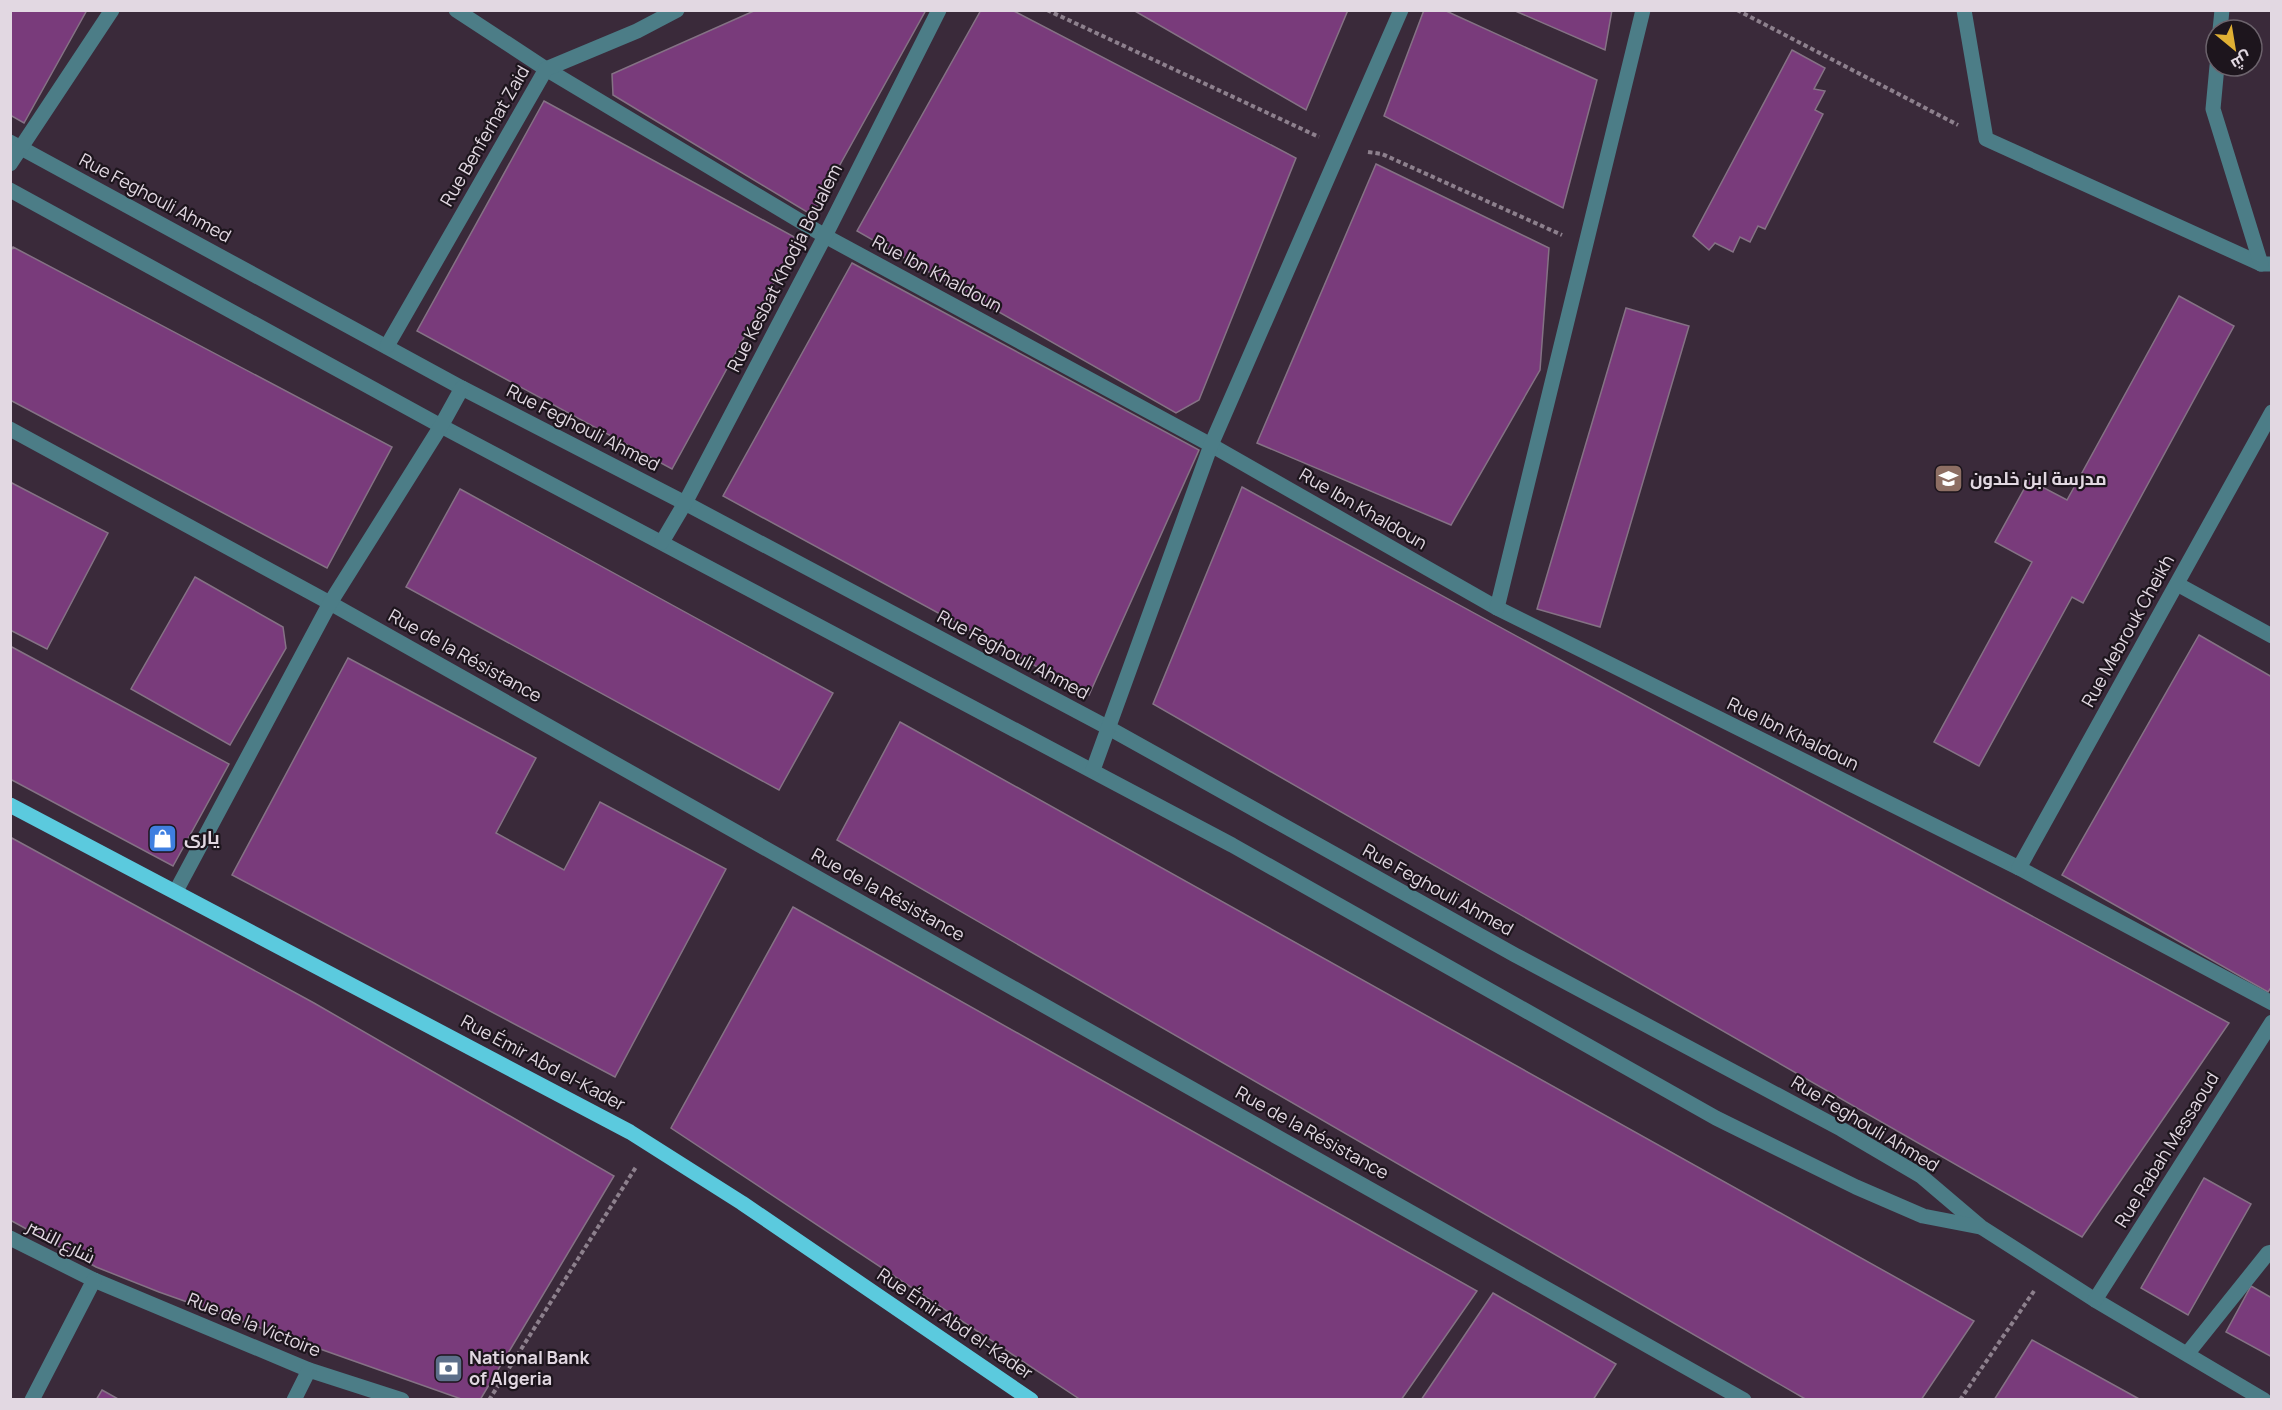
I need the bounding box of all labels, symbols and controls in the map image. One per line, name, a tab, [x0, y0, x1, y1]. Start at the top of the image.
north arrow	[2204, 18, 2264, 78]
text: ش	[2227, 46, 2256, 76]
street label: Rue Benferhat Zaid	[434, 61, 534, 210]
street label: Rue Feghouli Ahmed	[75, 147, 236, 247]
street label: Rue Kesbat Khodja Boualem	[721, 159, 847, 376]
street label: Rue Ibn Khaldoun	[868, 229, 1006, 317]
street label: Rue Feghouli Ahmed	[503, 378, 664, 476]
street label: Rue Ibn Khaldoun	[1295, 462, 1432, 554]
school or university icon: مدرسة ابن خلدون	[1933, 463, 1965, 495]
place label: مدرسة ابن خلدون	[1970, 466, 2107, 490]
street label: Rue Mebrouk Cheikh	[2075, 550, 2179, 711]
street label: Rue de la Résistance	[385, 603, 546, 707]
street label: Rue Feghouli Ahmed	[933, 604, 1094, 704]
street label: Rue Ibn Khaldoun	[1724, 691, 1863, 775]
shop icon: يارى	[147, 822, 179, 854]
place label: يارى	[184, 825, 220, 849]
street label: Rue Feghouli Ahmed	[1359, 838, 1518, 941]
street label: Rue de la Résistance	[808, 842, 969, 946]
street label: Rue Émir Abd el-Kader	[457, 1009, 630, 1116]
street label: Rue Rabah Messaoud	[2109, 1067, 2224, 1232]
street label: Rue Feghouli Ahmed	[1787, 1069, 1944, 1177]
street label: Rue de la Résistance	[1232, 1080, 1393, 1184]
street label: شارع النصر	[22, 1213, 100, 1269]
street label: Rue Émir Abd el-Kader	[873, 1262, 1039, 1385]
street label: Rue de la Victoire	[184, 1286, 325, 1362]
place label: National Bank of Algeria	[469, 1345, 591, 1390]
bank icon: National Bank of Algeria	[432, 1352, 464, 1384]

